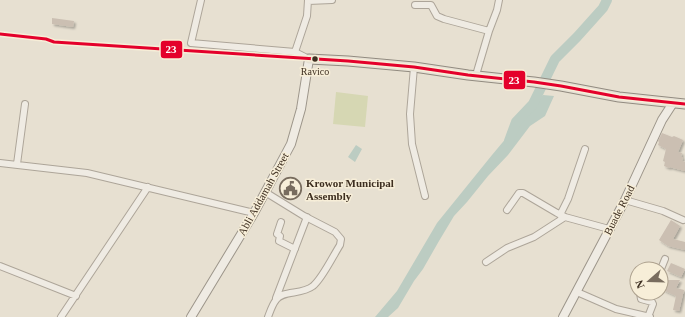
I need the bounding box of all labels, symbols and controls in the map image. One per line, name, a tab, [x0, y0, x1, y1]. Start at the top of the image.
line badge: 23	[160, 40, 183, 59]
text: 23	[166, 43, 177, 55]
marker: Ravico	[310, 54, 320, 64]
place label: Ravico	[301, 66, 329, 77]
line badge: 23	[503, 70, 526, 90]
text: 23	[509, 74, 520, 86]
street label: Abli Addamah Street	[235, 150, 291, 238]
public building icon: Krowor Municipal Assembly	[277, 176, 303, 202]
place label: Krowor Municipal Assembly	[306, 177, 394, 202]
street label: Buade Road	[601, 183, 637, 237]
north arrow	[629, 261, 669, 301]
text: N	[633, 279, 647, 290]

